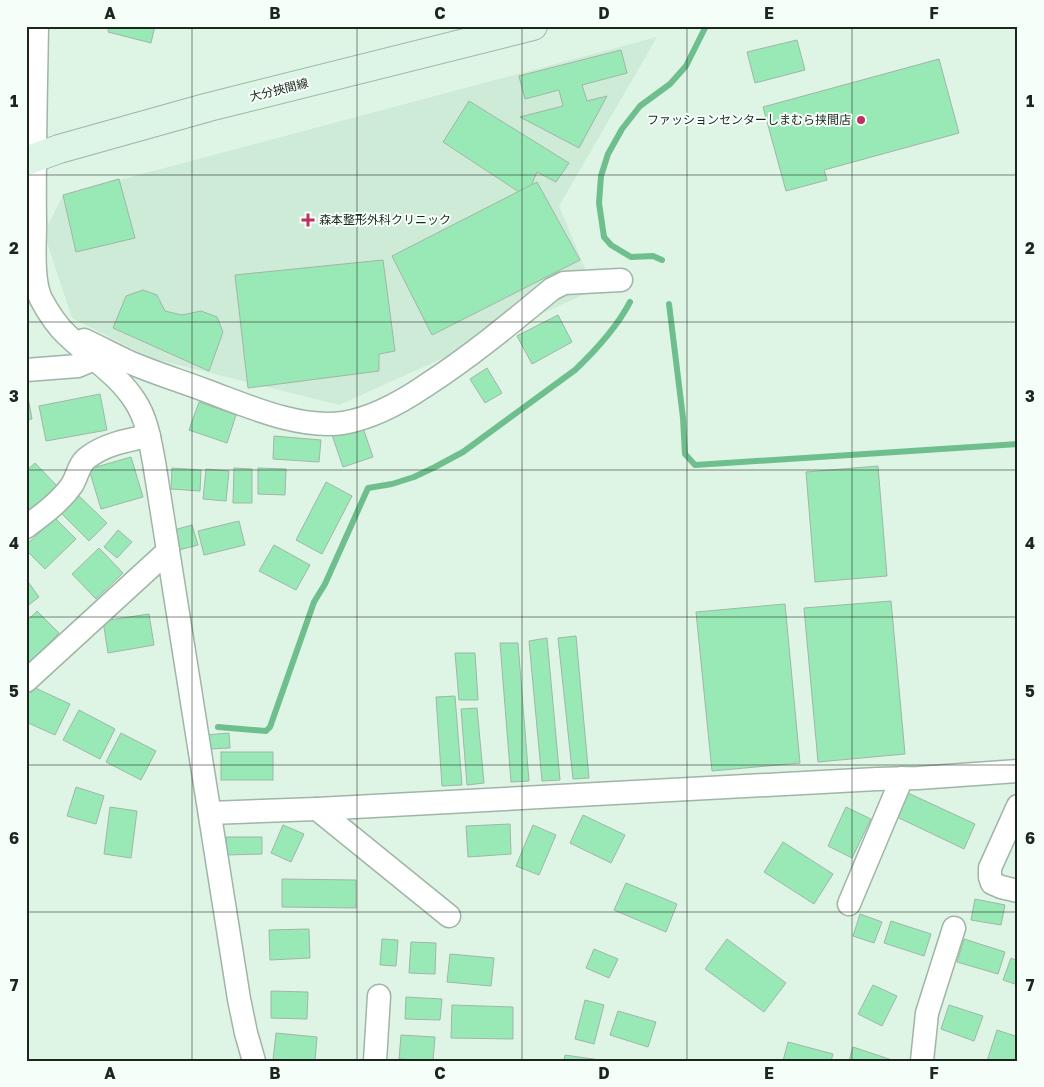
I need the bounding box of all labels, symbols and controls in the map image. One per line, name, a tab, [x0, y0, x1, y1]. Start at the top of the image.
text: A	[104, 3, 116, 23]
text: B	[269, 3, 281, 23]
text: C	[434, 3, 446, 23]
text: D	[598, 3, 610, 23]
text: E	[764, 3, 774, 23]
text: F	[929, 3, 939, 23]
street label: 大分挾間線	[248, 75, 310, 104]
text: 1	[10, 91, 18, 111]
text: 1	[1026, 91, 1034, 111]
place label: ファッションセンターしまむら挟間店	[647, 112, 851, 127]
marker: ファッションセンターしまむら挟間店	[855, 114, 867, 126]
place label: 森本整形外科クリニック	[319, 212, 451, 227]
marker: 森本整形外科クリニック	[301, 213, 315, 227]
text: 2	[9, 238, 19, 258]
text: 2	[1025, 238, 1035, 258]
text: 3	[9, 386, 19, 406]
text: 3	[1025, 386, 1035, 406]
text: 4	[9, 533, 19, 553]
text: 4	[1025, 533, 1035, 553]
text: 5	[9, 681, 19, 701]
text: 5	[1025, 681, 1035, 701]
text: 6	[9, 828, 19, 848]
text: 6	[1025, 828, 1035, 848]
text: 7	[10, 975, 19, 995]
text: 7	[1026, 975, 1035, 995]
text: A	[104, 1063, 116, 1083]
text: B	[269, 1063, 281, 1083]
text: C	[434, 1063, 446, 1083]
text: D	[598, 1063, 610, 1083]
text: E	[764, 1063, 774, 1083]
text: F	[929, 1063, 939, 1083]

